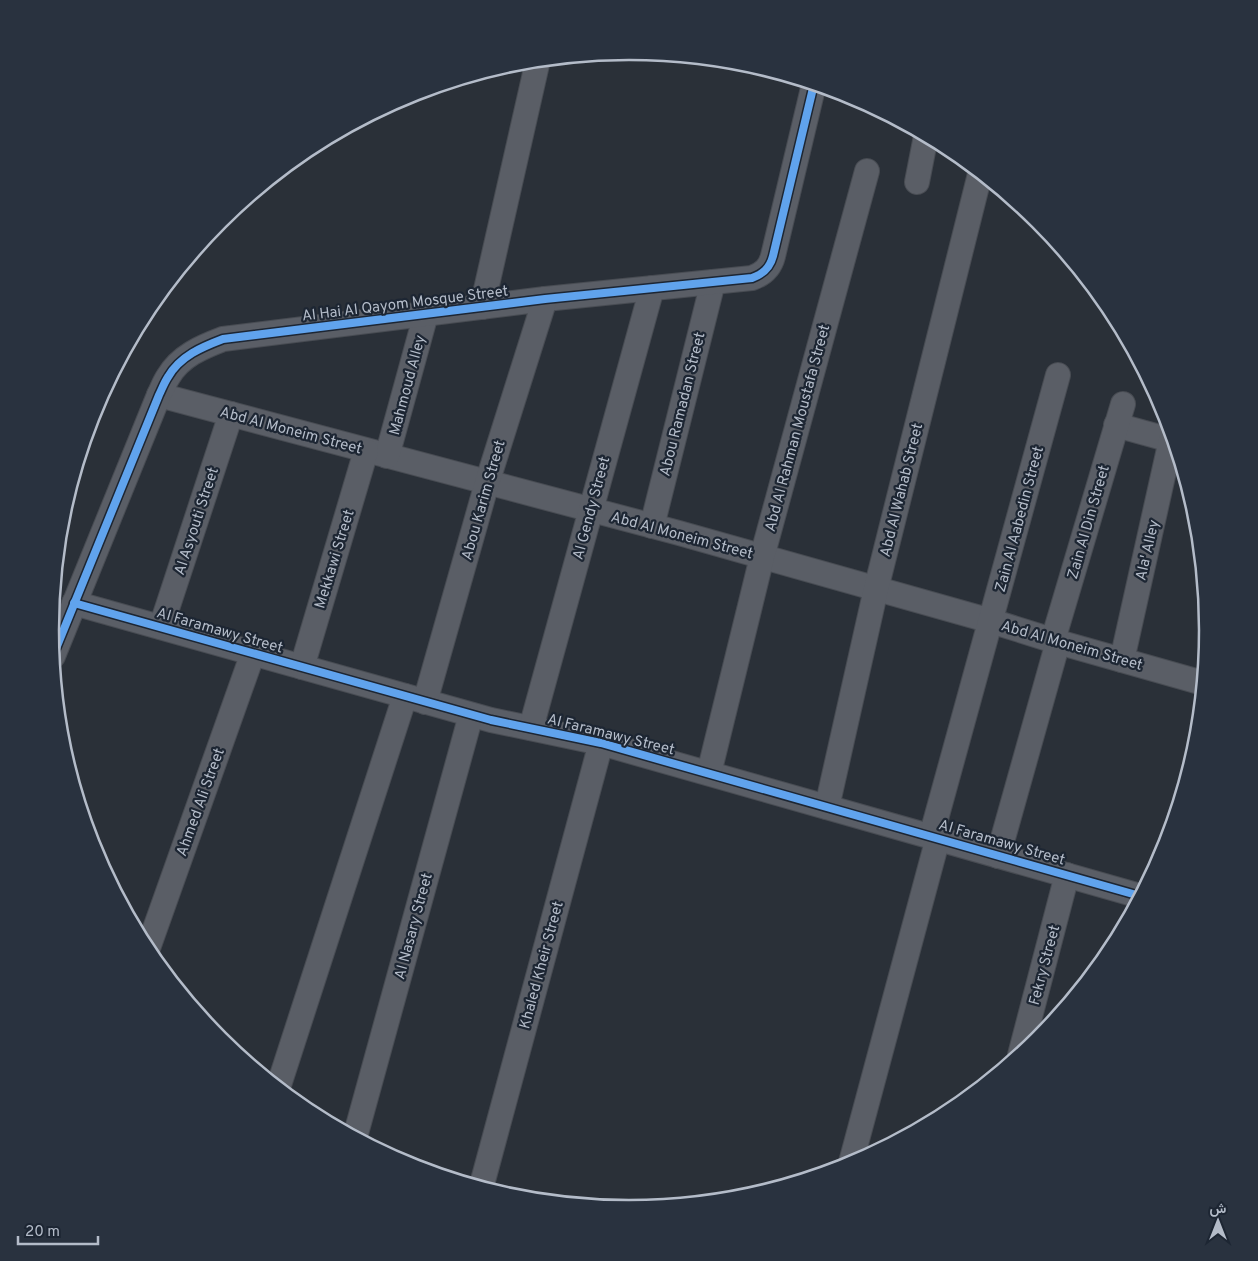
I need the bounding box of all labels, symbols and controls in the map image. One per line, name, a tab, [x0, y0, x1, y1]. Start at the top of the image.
street label: Al Hai Al Qayom Mosque Street	[301, 282, 509, 327]
street label: Abd Al Rahman Moustafa Street	[762, 323, 835, 534]
street label: Abou Ramadan Street	[656, 330, 711, 478]
street label: Mahmoud Alley	[386, 333, 431, 438]
street label: Abd Al Moneim Street	[217, 403, 364, 460]
street label: Abd Al Wahab Street	[877, 421, 928, 559]
street label: Abou Karim Street	[458, 438, 511, 563]
street label: Zain Al Aabedin Street	[992, 444, 1049, 594]
street label: Al Gendy Street	[570, 455, 615, 562]
street label: Zain Al Din Street	[1064, 463, 1115, 582]
street label: Al Asyouti Street	[171, 465, 224, 578]
street label: Mekkawi Street	[311, 508, 360, 611]
street label: Abd Al Moneim Street	[608, 508, 755, 565]
street label: Ala' Alley	[1132, 518, 1165, 583]
street label: Al Faramawy Street	[154, 604, 285, 659]
street label: Abd Al Moneim Street	[999, 617, 1145, 676]
street label: Al Faramawy Street	[545, 710, 676, 760]
street label: Ahmed Ali Street	[173, 746, 230, 859]
street label: Al Faramawy Street	[936, 816, 1067, 871]
street label: Al Nasary Street	[391, 871, 438, 982]
street label: Khaled Kheir Street	[516, 899, 569, 1031]
street label: Fekry Street	[1026, 923, 1065, 1008]
north arrow	[1193, 1196, 1243, 1246]
text: ش	[1210, 1201, 1227, 1218]
scale bar	[18, 1214, 98, 1246]
text: 20 m	[25, 1223, 60, 1242]

